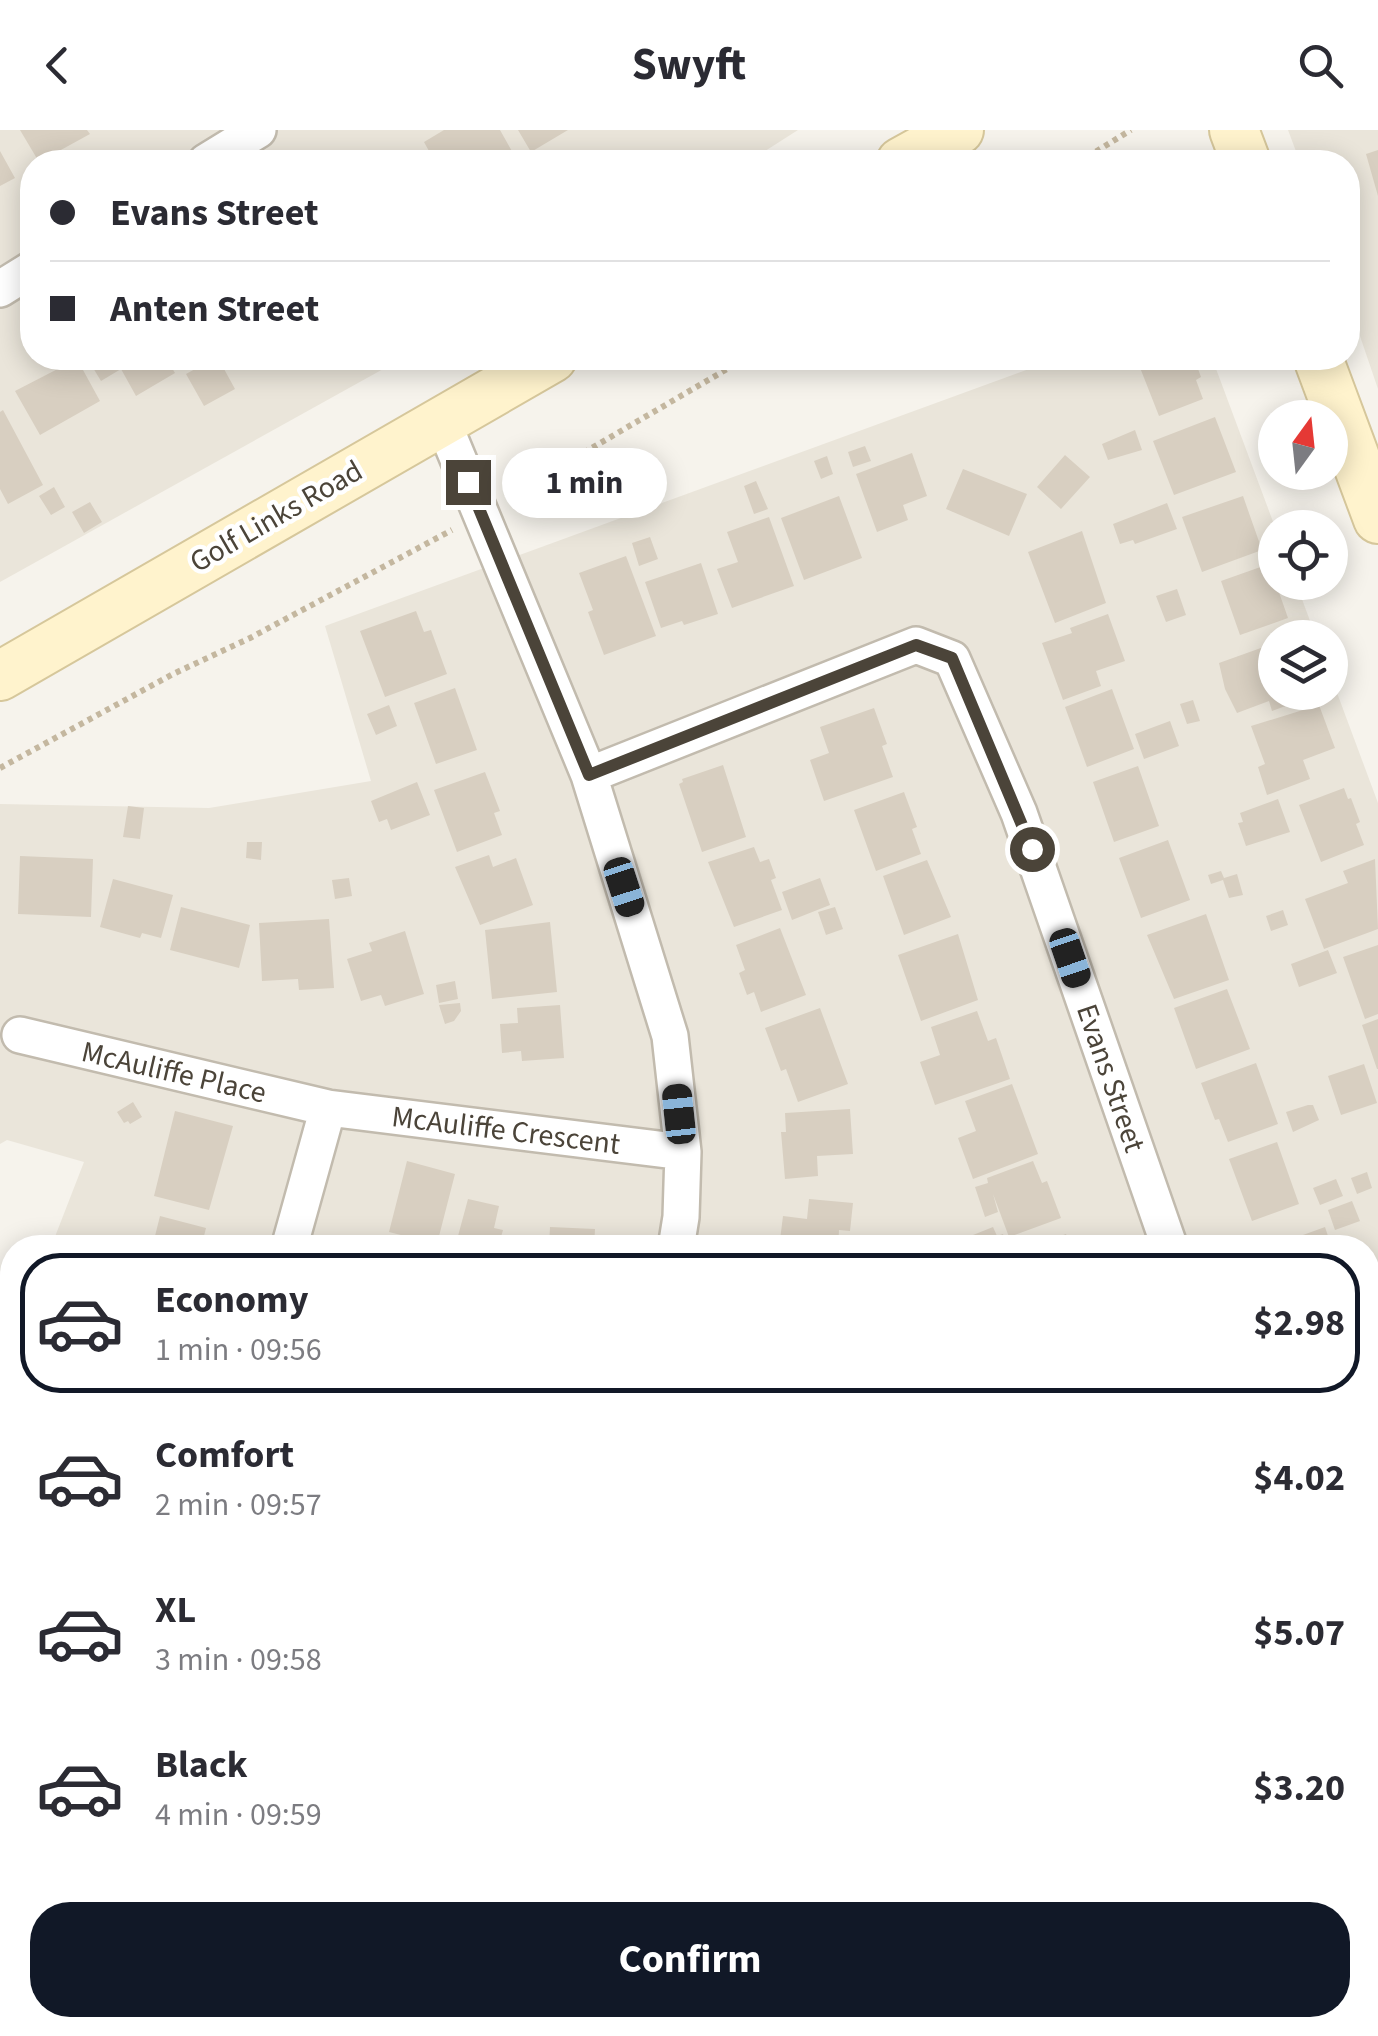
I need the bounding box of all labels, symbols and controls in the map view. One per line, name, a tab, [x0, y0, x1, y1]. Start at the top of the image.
text: Swyft	[632, 33, 746, 97]
icon: back	[30, 38, 85, 93]
icon: search	[1293, 38, 1348, 93]
text: Evans Street	[110, 186, 319, 240]
text: Anten Street	[110, 282, 319, 336]
north arrow	[1258, 400, 1348, 490]
map controls	[1258, 400, 1348, 710]
callout: 1 min	[503, 447, 668, 517]
street label: Golf Links Road	[182, 449, 371, 583]
route end	[446, 460, 491, 505]
text: 1 min	[546, 460, 623, 506]
button: locate	[1258, 510, 1348, 600]
button: layers	[1258, 620, 1348, 710]
route start	[1010, 827, 1055, 872]
car	[600, 854, 648, 920]
car	[1046, 925, 1094, 991]
street label: Evans Street	[1065, 998, 1156, 1158]
street label: McAuliffe Place	[77, 1030, 271, 1115]
car	[661, 1083, 697, 1145]
street label: McAuliffe Crescent	[389, 1095, 623, 1166]
text: Economy	[155, 1273, 308, 1327]
icon: car	[35, 1278, 125, 1368]
text: $2.98	[1253, 1296, 1345, 1350]
text: 1 min · 09:56	[155, 1327, 322, 1373]
text: Comfort	[155, 1428, 294, 1482]
icon: car	[35, 1433, 125, 1523]
text: $4.02	[1253, 1451, 1345, 1505]
text: 2 min · 09:57	[155, 1482, 322, 1528]
text: XL	[155, 1583, 196, 1637]
icon: car	[35, 1588, 125, 1678]
text: $5.07	[1253, 1606, 1345, 1660]
text: 3 min · 09:58	[155, 1637, 322, 1683]
text: Black	[155, 1738, 248, 1792]
icon: car	[35, 1743, 125, 1833]
text: $3.20	[1253, 1761, 1345, 1815]
text: 4 min · 09:59	[155, 1792, 322, 1838]
button: Confirm	[30, 1902, 1350, 2017]

